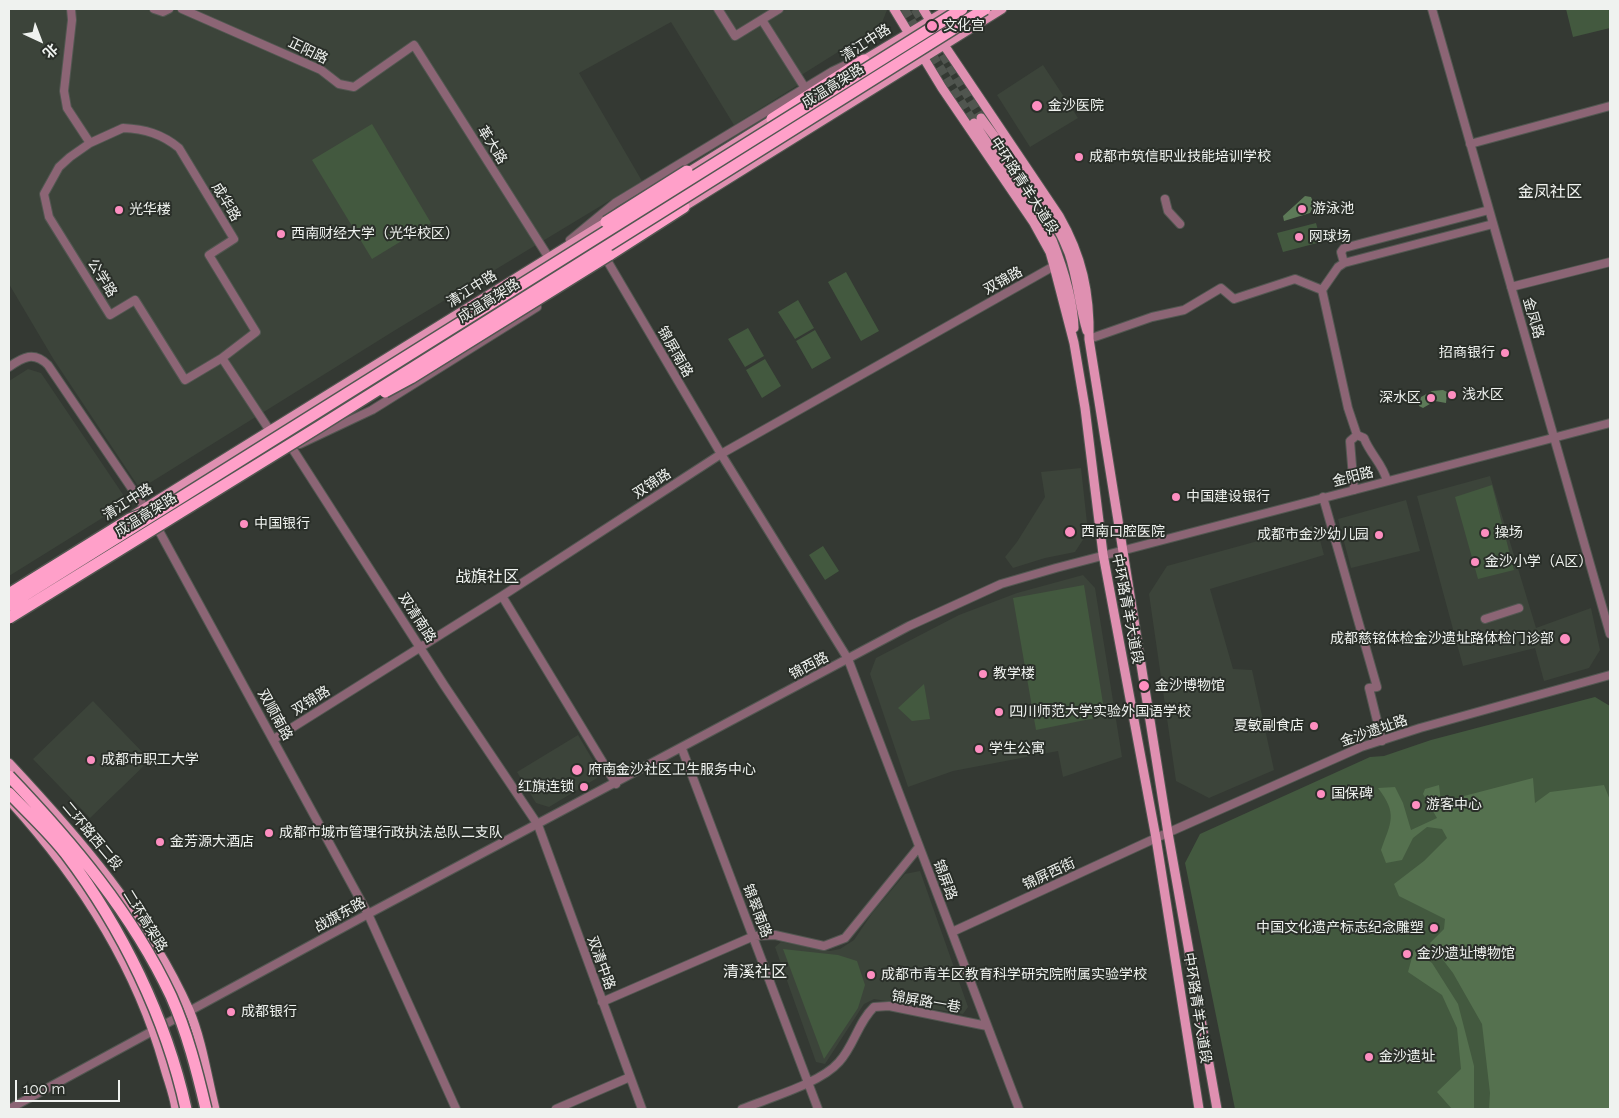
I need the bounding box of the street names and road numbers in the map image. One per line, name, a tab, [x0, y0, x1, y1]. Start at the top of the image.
street label: 清江中路	[838, 21, 894, 65]
street label: 正阳路	[285, 34, 331, 68]
street label: 成温高架路	[799, 60, 867, 112]
street label: 革大路	[474, 123, 510, 167]
street label: 中环路青羊大道段	[986, 134, 1062, 238]
street label: 成华路	[208, 180, 244, 224]
street label: 公学路	[84, 256, 120, 300]
street label: 双锦路	[981, 263, 1025, 299]
street label: 清江中路	[444, 267, 500, 311]
street label: 成温高架路	[455, 275, 523, 327]
street label: 金凤路	[1519, 295, 1547, 341]
street label: 锦屏南路	[654, 324, 696, 380]
street label: 金阳路	[1331, 464, 1375, 490]
street label: 双锦路	[630, 466, 674, 502]
street label: 清江中路	[100, 480, 156, 524]
street label: 成温高架路	[112, 489, 180, 541]
street label: 中环路青羊大道段	[1108, 552, 1146, 666]
street label: 双清南路	[395, 590, 439, 646]
street label: 锦西路	[787, 649, 831, 683]
street label: 双锦路	[289, 683, 333, 719]
street label: 双顺南路	[254, 686, 296, 744]
street label: 金沙遗址路	[1338, 712, 1410, 750]
street label: 二环路西二段	[59, 798, 125, 874]
street label: 锦屏西街	[1020, 855, 1078, 893]
street label: 锦屏路	[930, 857, 960, 903]
street label: 锦翠南路	[739, 882, 775, 940]
street label: 二环高架路	[119, 887, 171, 955]
street label: 战旗东路	[311, 894, 369, 936]
street label: 双清中路	[584, 934, 618, 992]
street label: 中环路青羊大道段	[1180, 951, 1214, 1065]
street label: 锦屏路一巷	[890, 988, 962, 1016]

